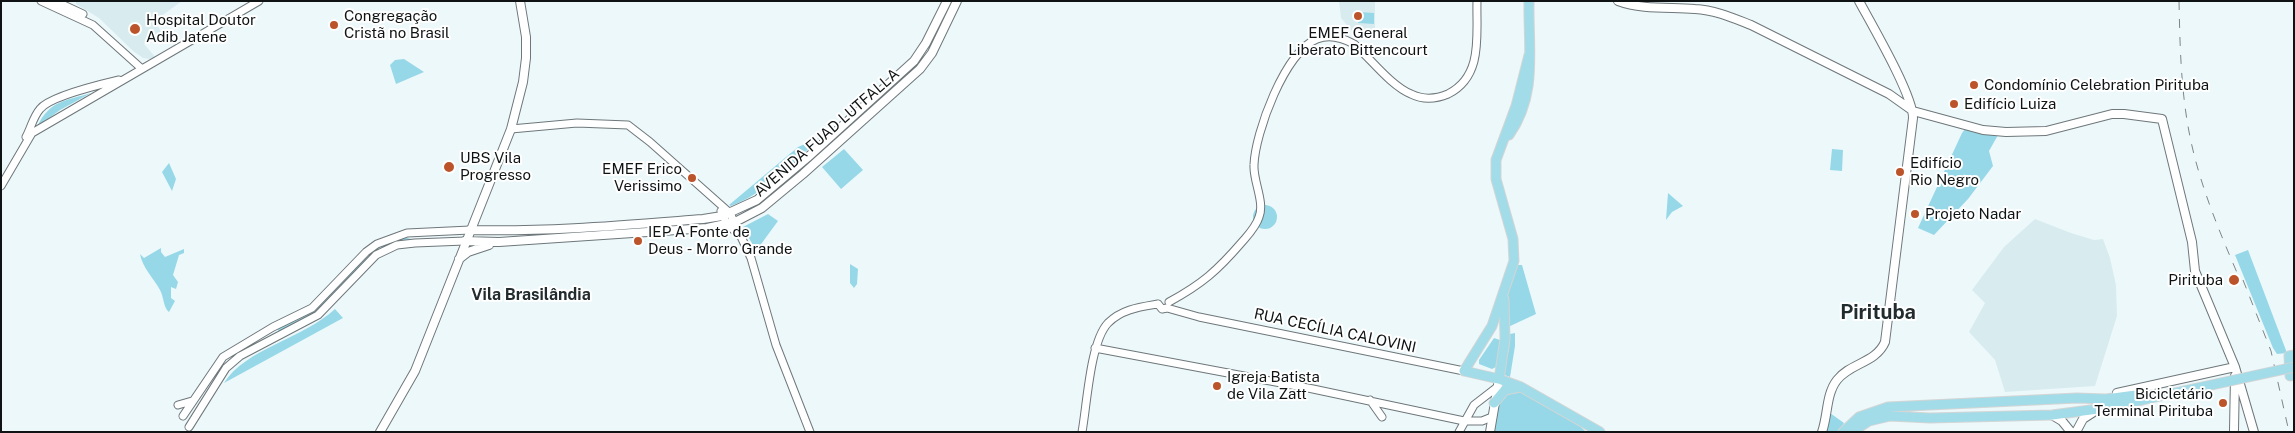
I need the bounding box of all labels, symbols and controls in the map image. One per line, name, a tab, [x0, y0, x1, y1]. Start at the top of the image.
place label: Congregação Cristã no Brasil	[344, 7, 450, 42]
marker: EMEF General Liberato Bittencourt	[1352, 10, 1364, 22]
place label: Hospital Doutor Adib Jatene	[146, 11, 256, 46]
marker: Congregação Cristã no Brasil	[328, 19, 340, 31]
marker: Hospital Doutor Adib Jatene	[128, 22, 142, 36]
place label: EMEF General Liberato Bittencourt	[1288, 24, 1428, 59]
street label: AVENIDA FUAD LUTFALLA	[751, 65, 903, 201]
place label: Condomínio Celebration Pirituba	[1984, 76, 2209, 94]
marker: Condomínio Celebration Pirituba	[1968, 79, 1980, 91]
place label: Edifício Luiza	[1964, 95, 2056, 113]
marker: Edifício Luiza	[1948, 98, 1960, 110]
place label: UBS Vila Progresso	[460, 149, 531, 184]
place label: Edifício Rio Negro	[1910, 154, 1979, 189]
marker: UBS Vila Progresso	[442, 160, 456, 174]
place label: EMEF Erico Verissimo	[602, 160, 682, 195]
marker: Edifício Rio Negro	[1894, 166, 1906, 178]
marker: EMEF Erico Verissimo	[686, 172, 698, 184]
place label: Projeto Nadar	[1925, 205, 2021, 223]
marker: Projeto Nadar	[1909, 208, 1921, 220]
place label: IEP A Fonte de Deus - Morro Grande	[648, 223, 793, 258]
marker: IEP A Fonte de Deus - Morro Grande	[632, 235, 644, 247]
place label: Pirituba	[2168, 271, 2223, 289]
marker: Pirituba	[2227, 273, 2241, 287]
district label: Vila Brasilândia	[471, 285, 591, 305]
district label: Pirituba	[1840, 301, 1916, 325]
street label: RUA CECÍLIA CALOVINI	[1252, 305, 1418, 357]
place label: Igreja Batista de Vila Zatt	[1227, 368, 1320, 403]
marker: Igreja Batista de Vila Zatt	[1211, 380, 1223, 392]
place label: Bicicletário Terminal Pirituba	[2094, 385, 2213, 420]
marker: Bicicletário Terminal Pirituba	[2217, 397, 2229, 409]

